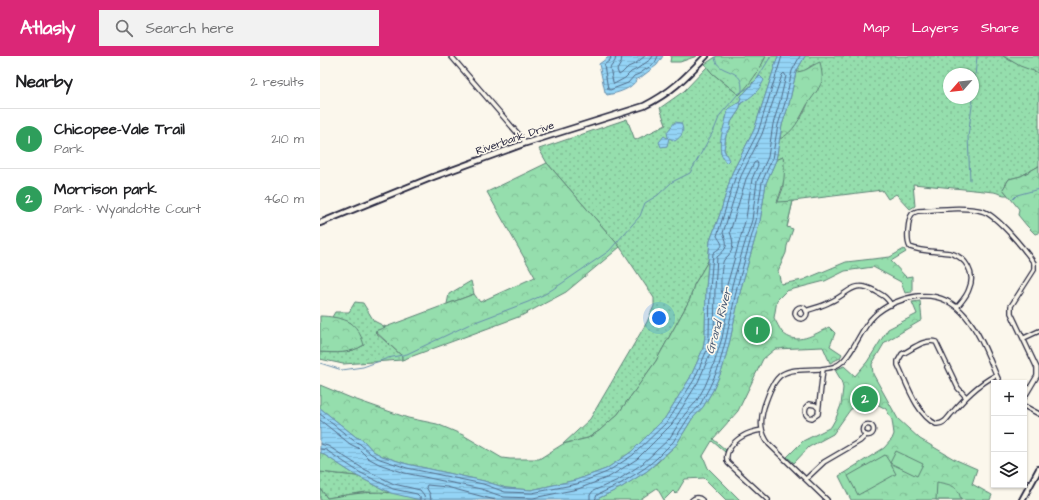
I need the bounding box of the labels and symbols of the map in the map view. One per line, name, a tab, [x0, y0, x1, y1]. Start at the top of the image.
north arrow	[943, 68, 979, 104]
street label: Riverbank Drive	[474, 118, 556, 158]
water label: Grand River	[701, 285, 737, 356]
your location	[649, 308, 669, 328]
pin: 1	[744, 315, 770, 345]
pin: 2	[852, 384, 878, 414]

